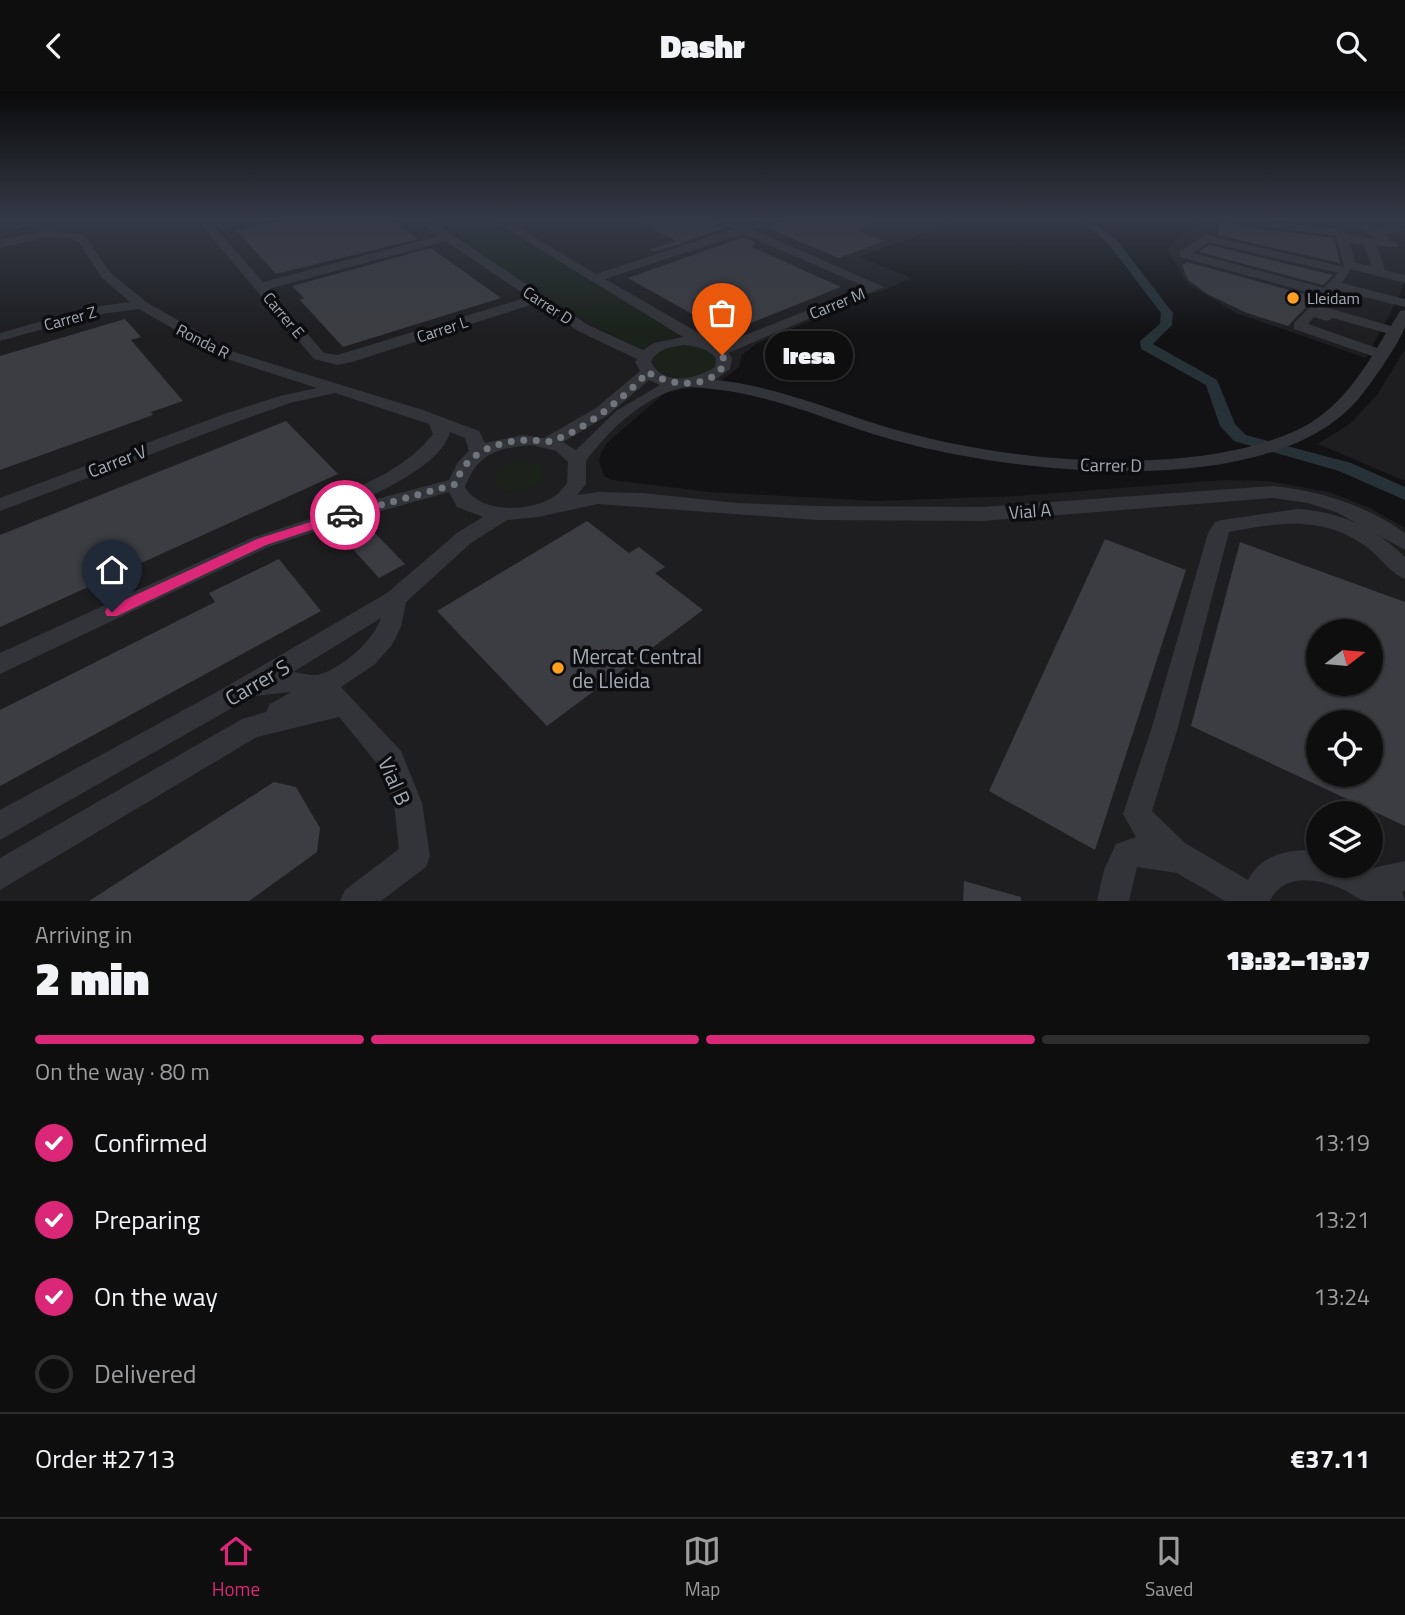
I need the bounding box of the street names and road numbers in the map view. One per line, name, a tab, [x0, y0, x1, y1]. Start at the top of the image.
street label: Carrer D	[518, 280, 578, 330]
street label: Carrer M	[806, 281, 868, 325]
street label: Carrer E	[258, 287, 311, 343]
street label: Carrer Z	[41, 300, 99, 336]
street label: Carrer L	[413, 309, 471, 349]
street label: Ronda R	[172, 317, 234, 365]
street label: Carrer V	[84, 437, 151, 485]
street label: Carrer D	[1080, 451, 1142, 479]
street label: Vial A	[1008, 496, 1052, 526]
street label: Carrer S	[219, 651, 295, 713]
street label: Vial B	[370, 752, 420, 810]

